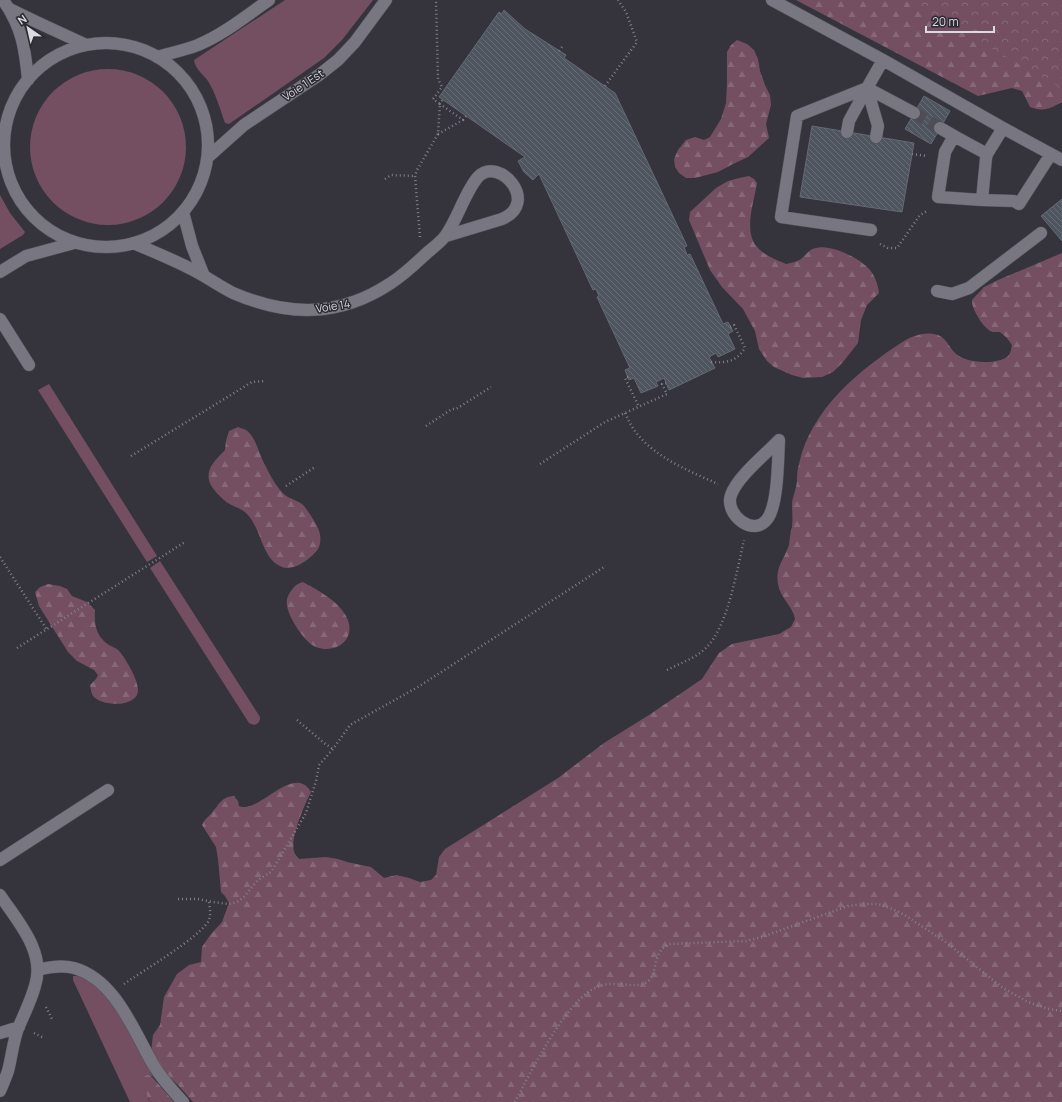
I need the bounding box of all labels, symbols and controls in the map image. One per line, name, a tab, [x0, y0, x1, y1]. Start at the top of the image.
north arrow	[8, 8, 48, 48]
scale bar	[926, 8, 994, 34]
text: N	[15, 11, 30, 28]
text: 20 m	[932, 13, 959, 30]
street label: Voie 1 Est	[279, 65, 326, 104]
street label: Voie 14	[315, 295, 351, 316]

